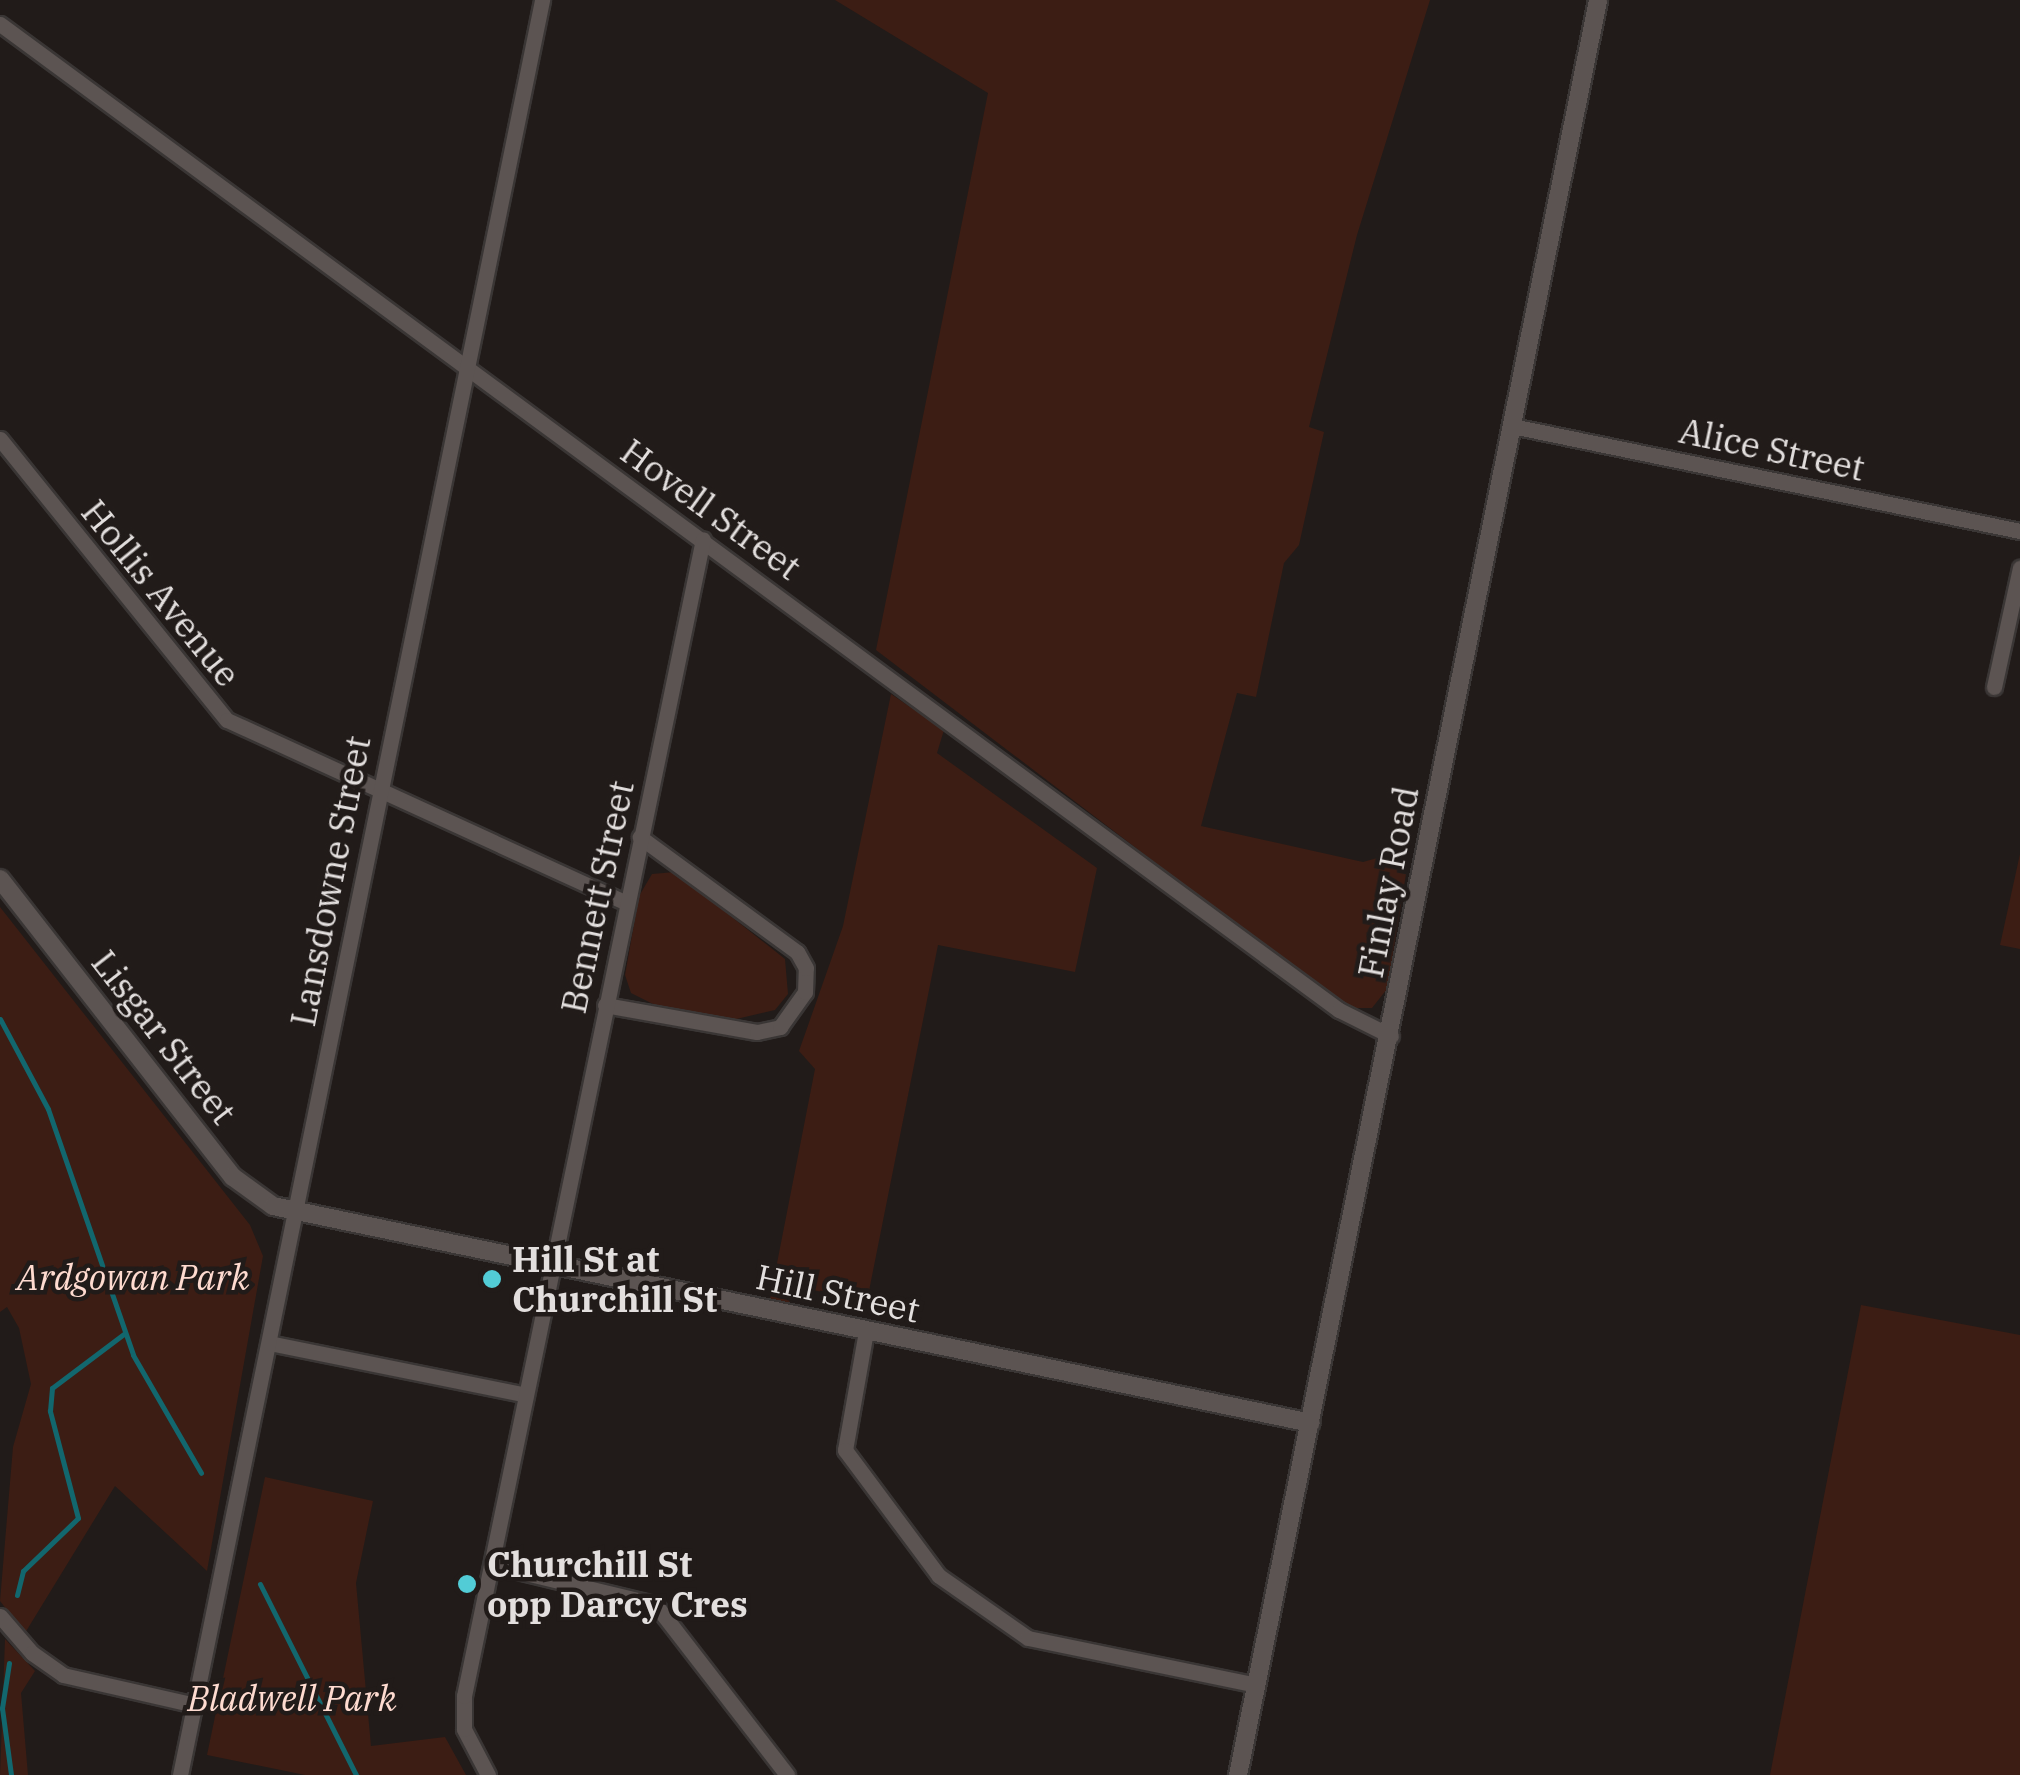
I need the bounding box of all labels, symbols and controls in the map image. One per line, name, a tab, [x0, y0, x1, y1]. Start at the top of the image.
street label: Alice Street	[1676, 409, 1868, 489]
street label: Hovell Street	[613, 430, 809, 588]
street label: Hollis Avenue	[73, 491, 249, 695]
street label: Lansdowne Street	[281, 732, 379, 1030]
street label: Bennett Street	[552, 777, 642, 1017]
street label: Finlay Road	[1349, 783, 1427, 981]
street label: Lisgar Street	[83, 942, 245, 1132]
place label: Hill St at Churchill St	[512, 1238, 717, 1320]
street label: Hill Street	[752, 1255, 924, 1331]
park label: Ardgowan Park	[17, 1256, 249, 1298]
marker: Hill St at Churchill St	[481, 1268, 503, 1290]
place label: Churchill St opp Darcy Cres	[487, 1543, 748, 1625]
marker: Churchill St opp Darcy Cres	[456, 1573, 478, 1595]
park label: Bladwell Park	[187, 1677, 397, 1719]

